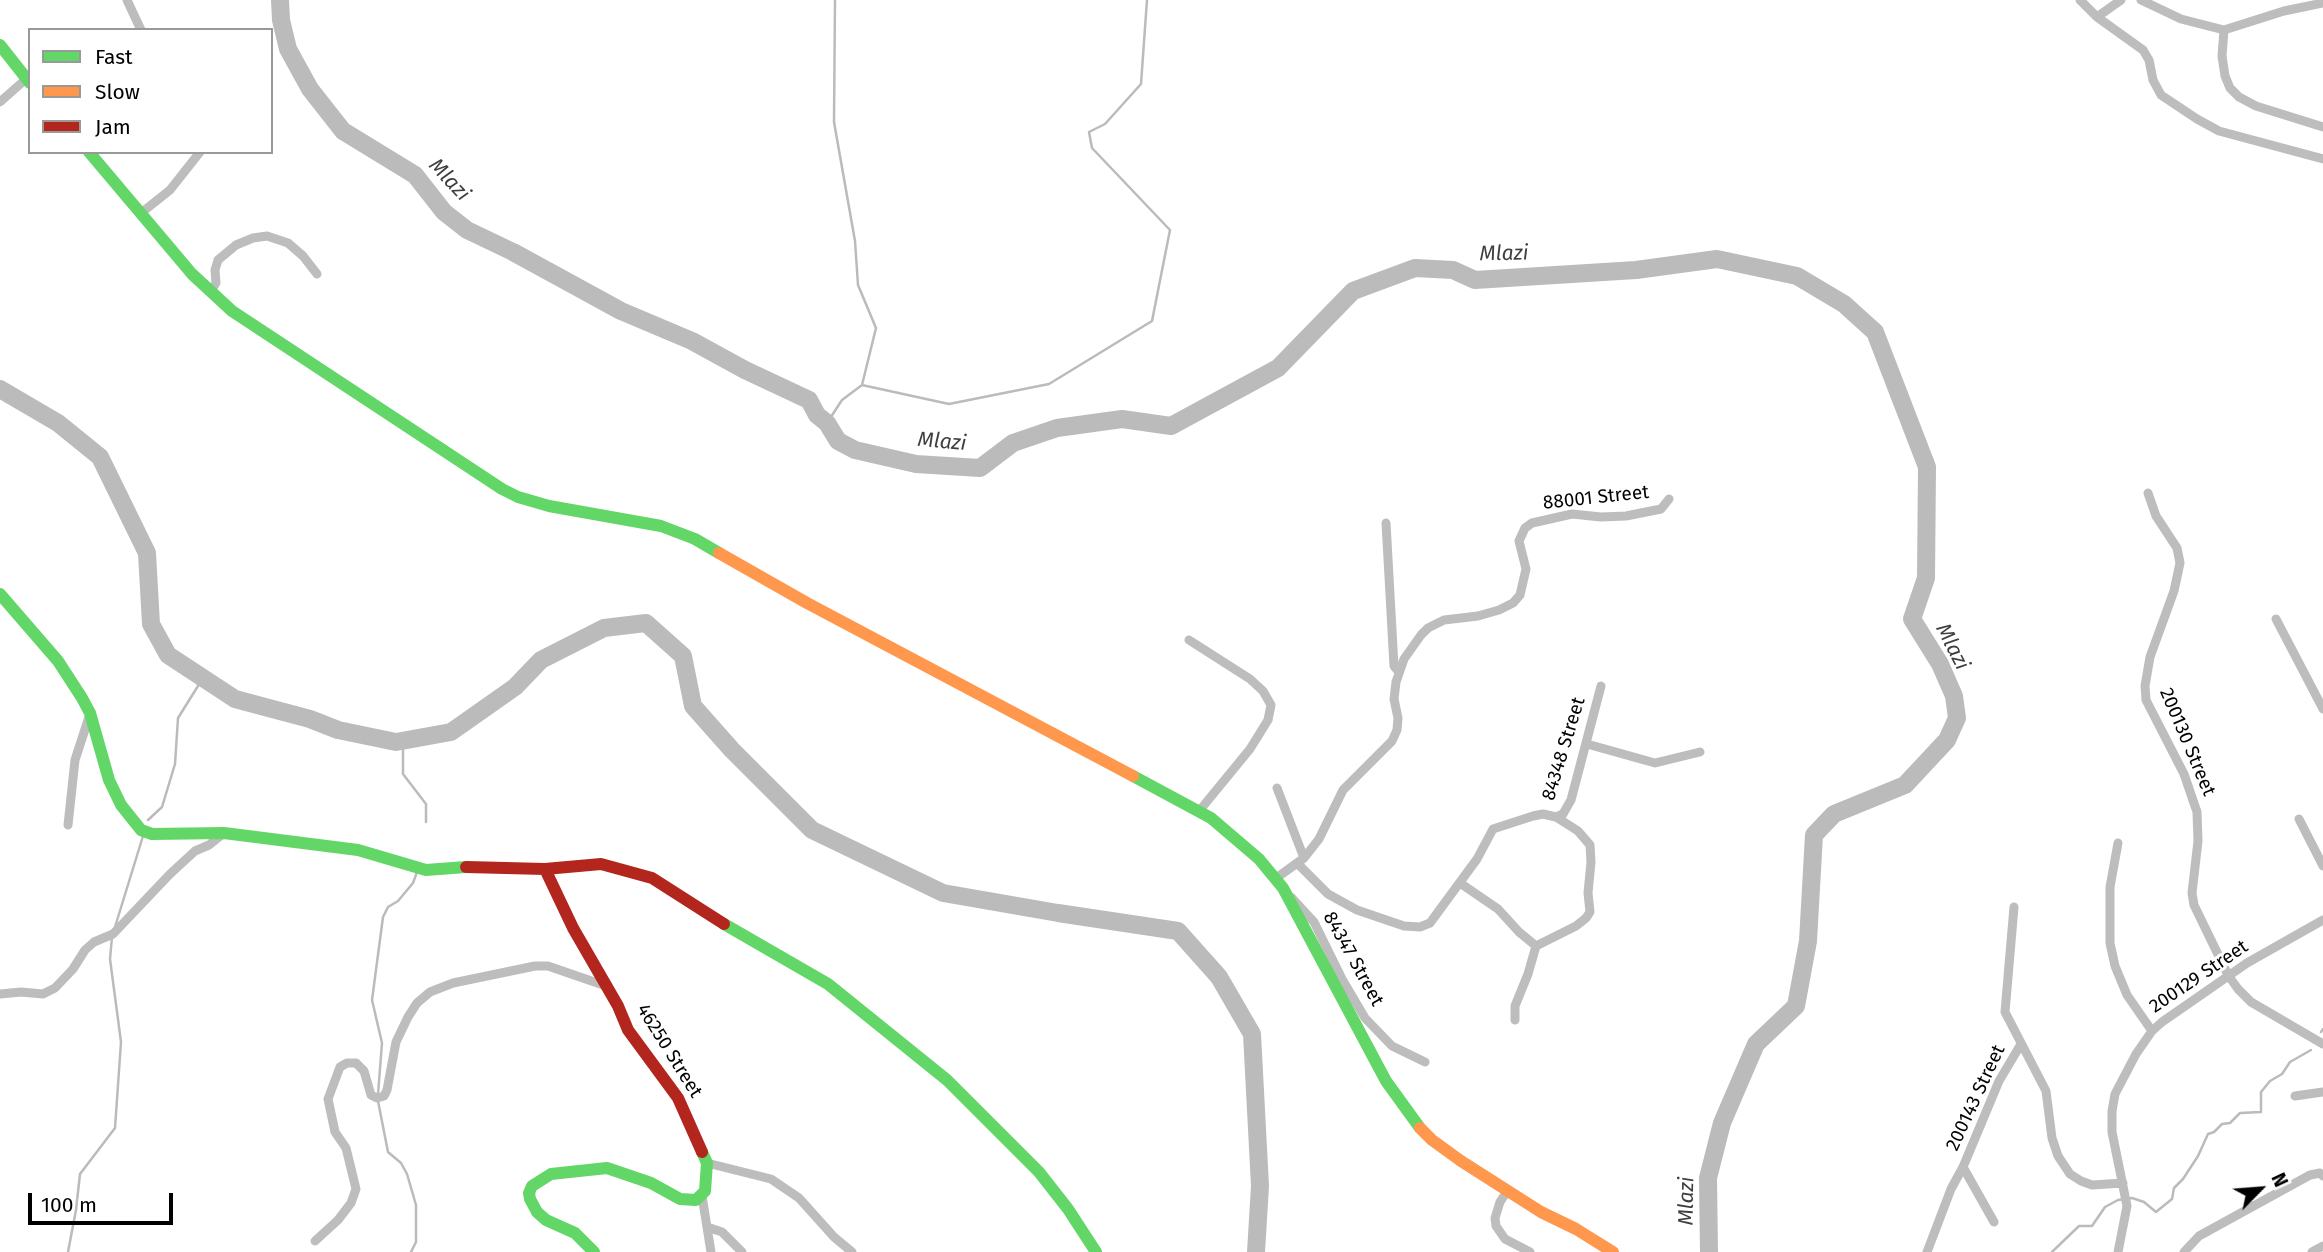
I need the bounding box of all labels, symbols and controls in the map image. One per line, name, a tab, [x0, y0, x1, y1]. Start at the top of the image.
legend	[28, 28, 273, 154]
text: Fast	[95, 44, 133, 70]
text: Slow	[95, 79, 140, 105]
text: Jam	[95, 114, 131, 140]
water label: Mlazi	[423, 153, 475, 207]
water label: Mlazi	[1479, 241, 1529, 267]
water label: Mlazi	[916, 427, 968, 457]
street label: 88001 Street	[1542, 481, 1650, 515]
water label: Mlazi	[1930, 619, 1974, 675]
street label: 200130 Street	[2154, 685, 2220, 799]
street label: 84348 Street	[1537, 695, 1591, 803]
street label: 84347 Street	[1318, 908, 1388, 1010]
street label: 200129 Street	[2145, 936, 2253, 1018]
street label: 46250 Street	[631, 1000, 707, 1102]
street label: 200143 Street	[1942, 1041, 2010, 1155]
north arrow	[2225, 1154, 2295, 1224]
text: N	[2266, 1169, 2293, 1190]
water label: Mlazi	[1674, 1176, 1700, 1226]
scale bar	[32, 1178, 177, 1222]
text: 100 m	[41, 1192, 97, 1218]

